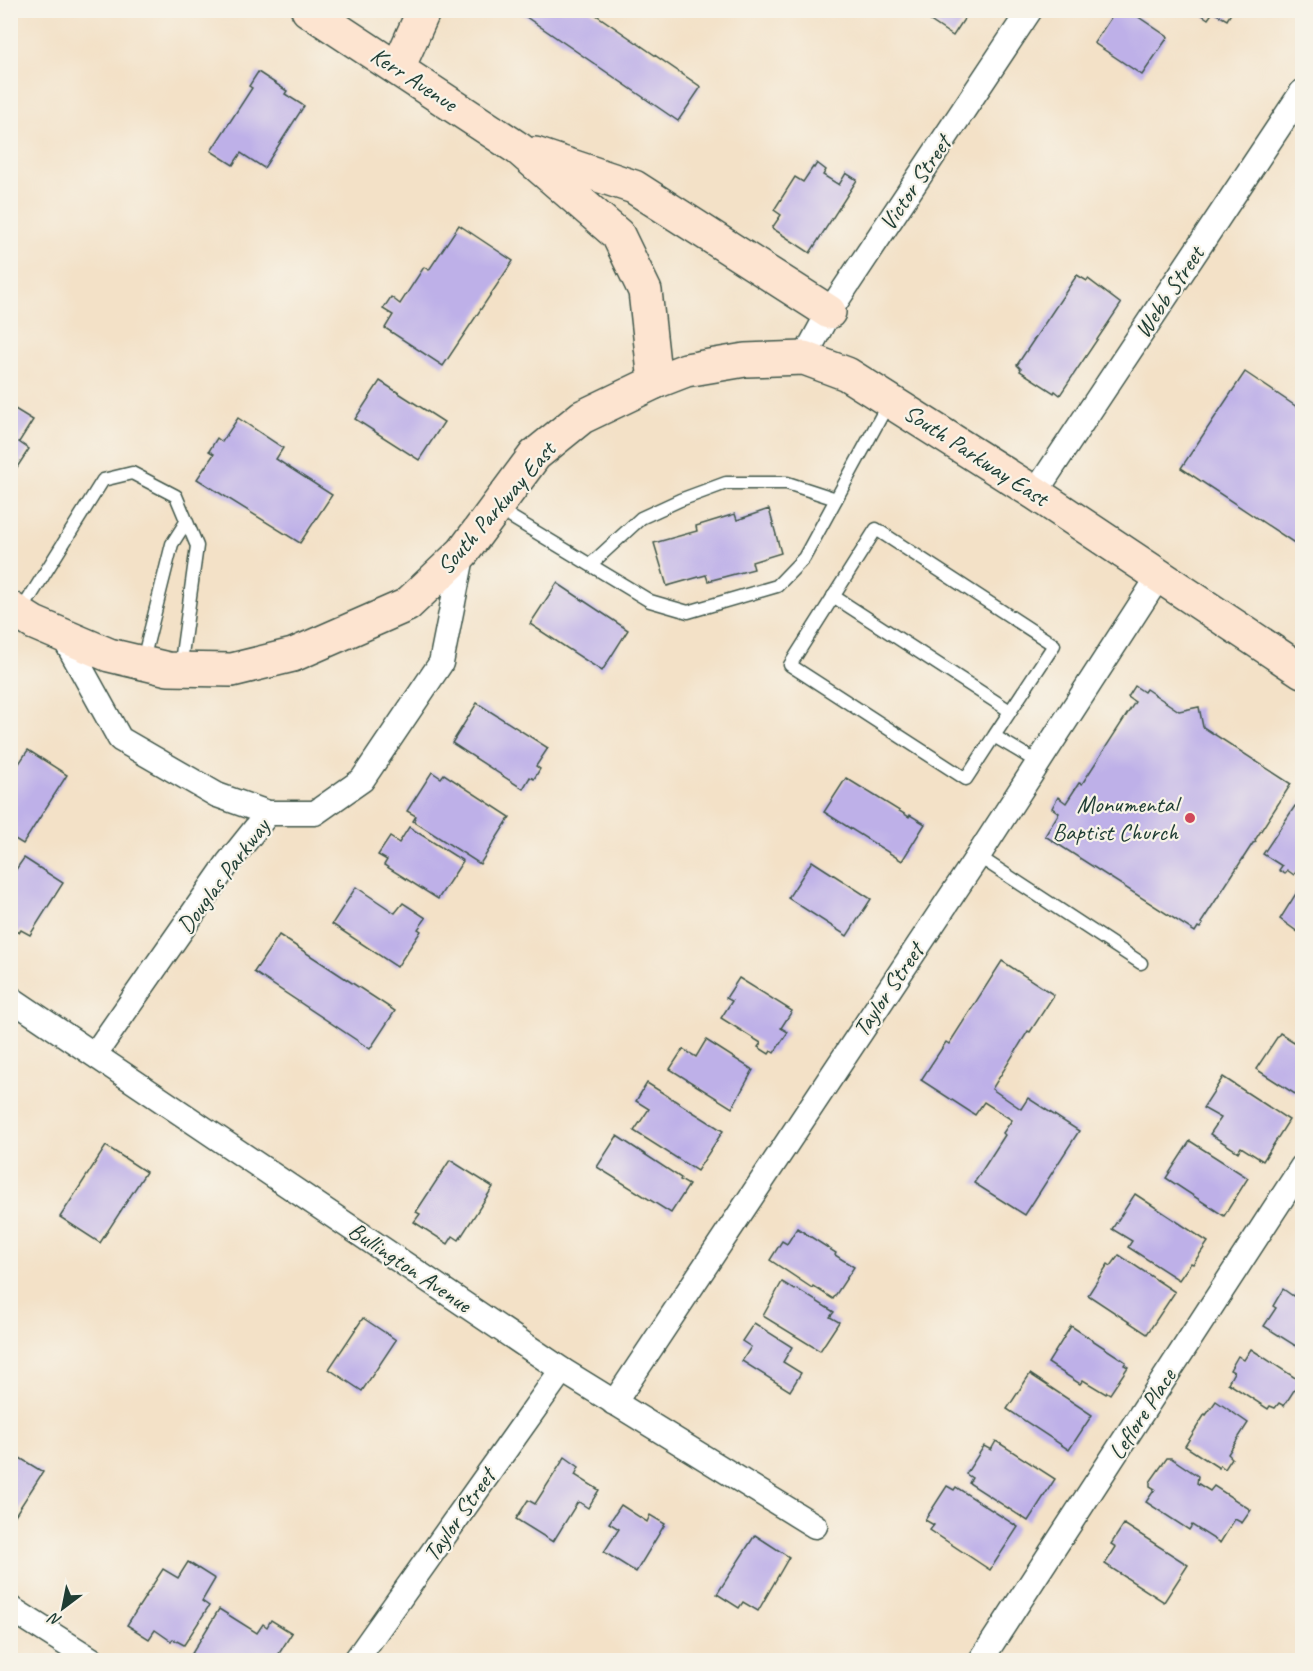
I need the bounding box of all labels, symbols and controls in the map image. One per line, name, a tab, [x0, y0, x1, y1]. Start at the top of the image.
street label: Kerr Avenue	[365, 40, 465, 119]
street label: Victor Street	[872, 127, 959, 236]
street label: Webb Street	[1128, 239, 1212, 343]
street label: South Parkway East	[898, 397, 1056, 514]
street label: South Parkway East	[430, 434, 563, 581]
place label: Monumental Baptist Church	[1052, 789, 1182, 847]
street label: Douglas Parkway	[170, 811, 277, 939]
marker: Monumental Baptist Church	[1183, 811, 1197, 825]
street label: Taylor Street	[846, 935, 932, 1042]
street label: Bullington Avenue	[343, 1215, 479, 1320]
street label: Leflore Place	[1102, 1361, 1184, 1465]
street label: Taylor Street	[416, 1460, 504, 1567]
north arrow	[33, 1578, 93, 1638]
text: N	[43, 1607, 65, 1631]

